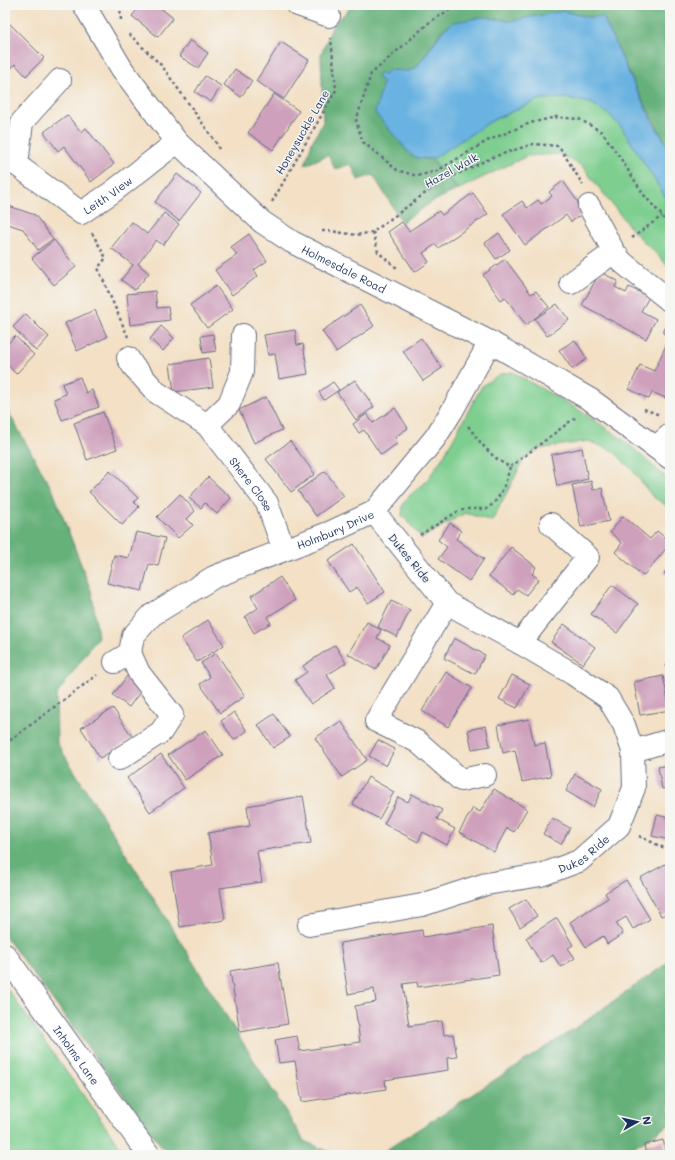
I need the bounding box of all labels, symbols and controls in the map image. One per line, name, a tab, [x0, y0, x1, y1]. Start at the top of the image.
street label: Honeysuckle Lane	[272, 87, 332, 177]
street label: Hazel Walk	[422, 149, 481, 191]
street label: Leith View	[80, 172, 135, 217]
street label: Holmesdale Road	[299, 241, 389, 296]
street label: Shere Close	[227, 454, 277, 513]
street label: Holmbury Drive	[294, 506, 376, 552]
street label: Dukes Ride	[386, 530, 435, 586]
street label: Dukes Ride	[556, 831, 612, 876]
street label: Inholms Lane	[50, 1022, 103, 1088]
north arrow	[617, 1102, 657, 1142]
text: N	[639, 1115, 655, 1126]

